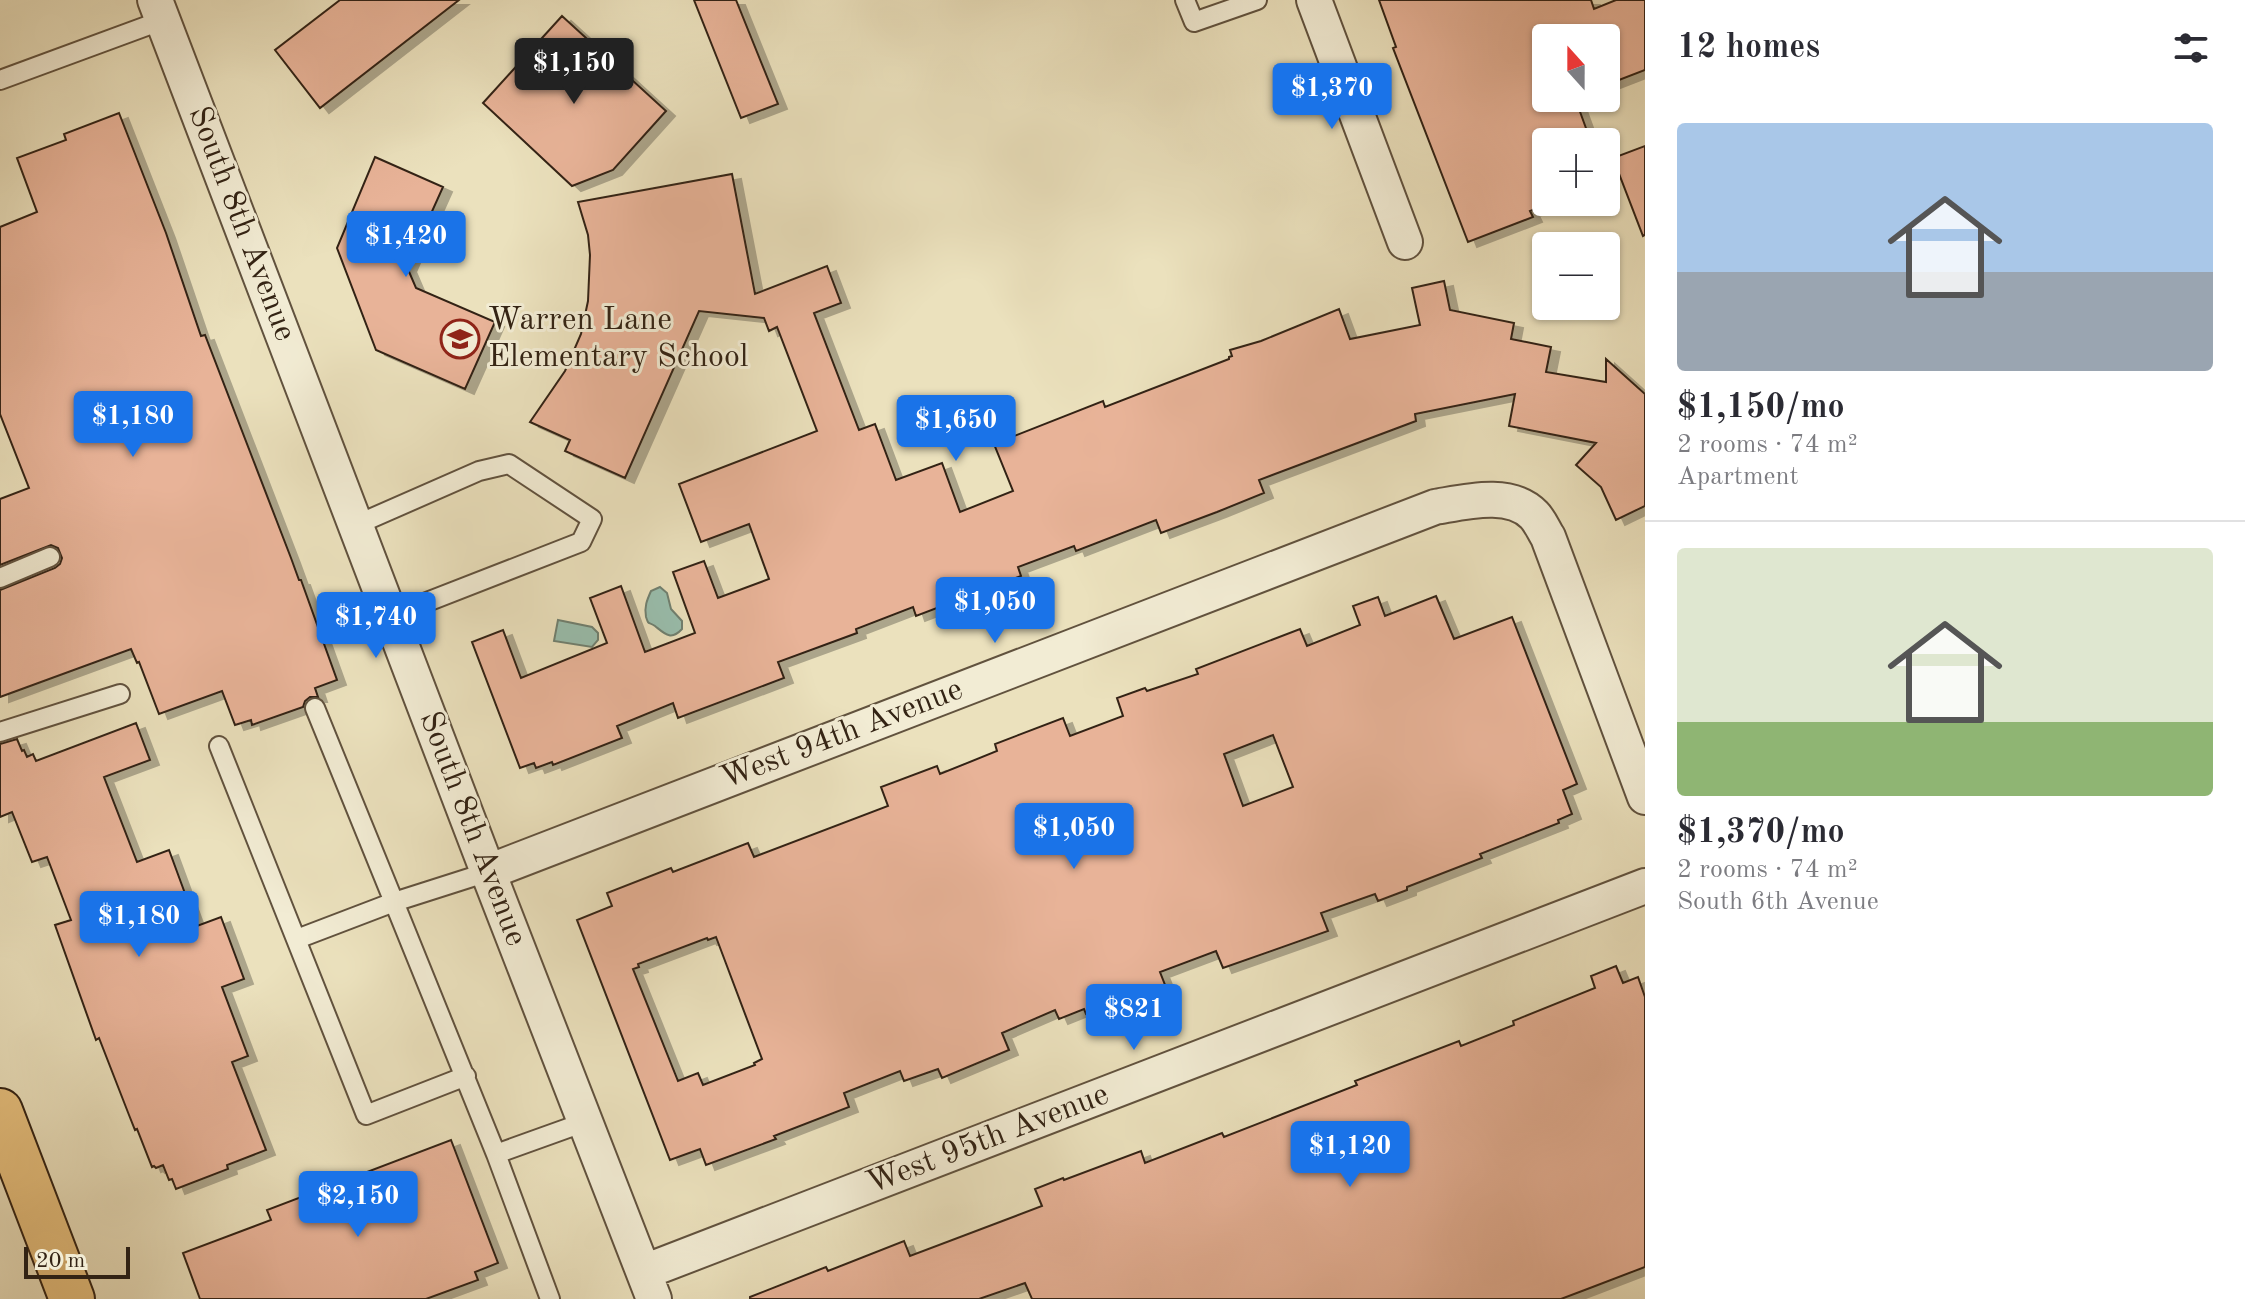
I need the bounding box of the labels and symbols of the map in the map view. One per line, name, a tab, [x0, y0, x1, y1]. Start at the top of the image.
north arrow	[1532, 24, 1620, 112]
pin: $1,150	[509, 38, 639, 106]
pin: $1,370	[1267, 63, 1397, 131]
street label: South 8th Avenue	[182, 102, 300, 346]
pin: $1,420	[341, 211, 471, 279]
place label: Warren Lane Elementary School	[488, 305, 748, 374]
school or university icon: Warren Lane Elementary School	[439, 318, 481, 360]
pin: $1,180	[68, 391, 198, 459]
pin: $1,650	[891, 395, 1021, 463]
pin: $1,050	[930, 577, 1060, 645]
pin: $1,740	[311, 592, 441, 660]
street label: West 94th Avenue	[717, 674, 967, 796]
street label: South 8th Avenue	[413, 707, 531, 951]
pin: $1,050	[1009, 803, 1139, 871]
pin: $1,180	[74, 891, 204, 959]
pin: $821	[1087, 984, 1181, 1052]
street label: West 95th Avenue	[863, 1079, 1113, 1201]
pin: $1,120	[1285, 1121, 1415, 1189]
pin: $2,150	[293, 1171, 423, 1239]
scale bar	[24, 1243, 130, 1279]

